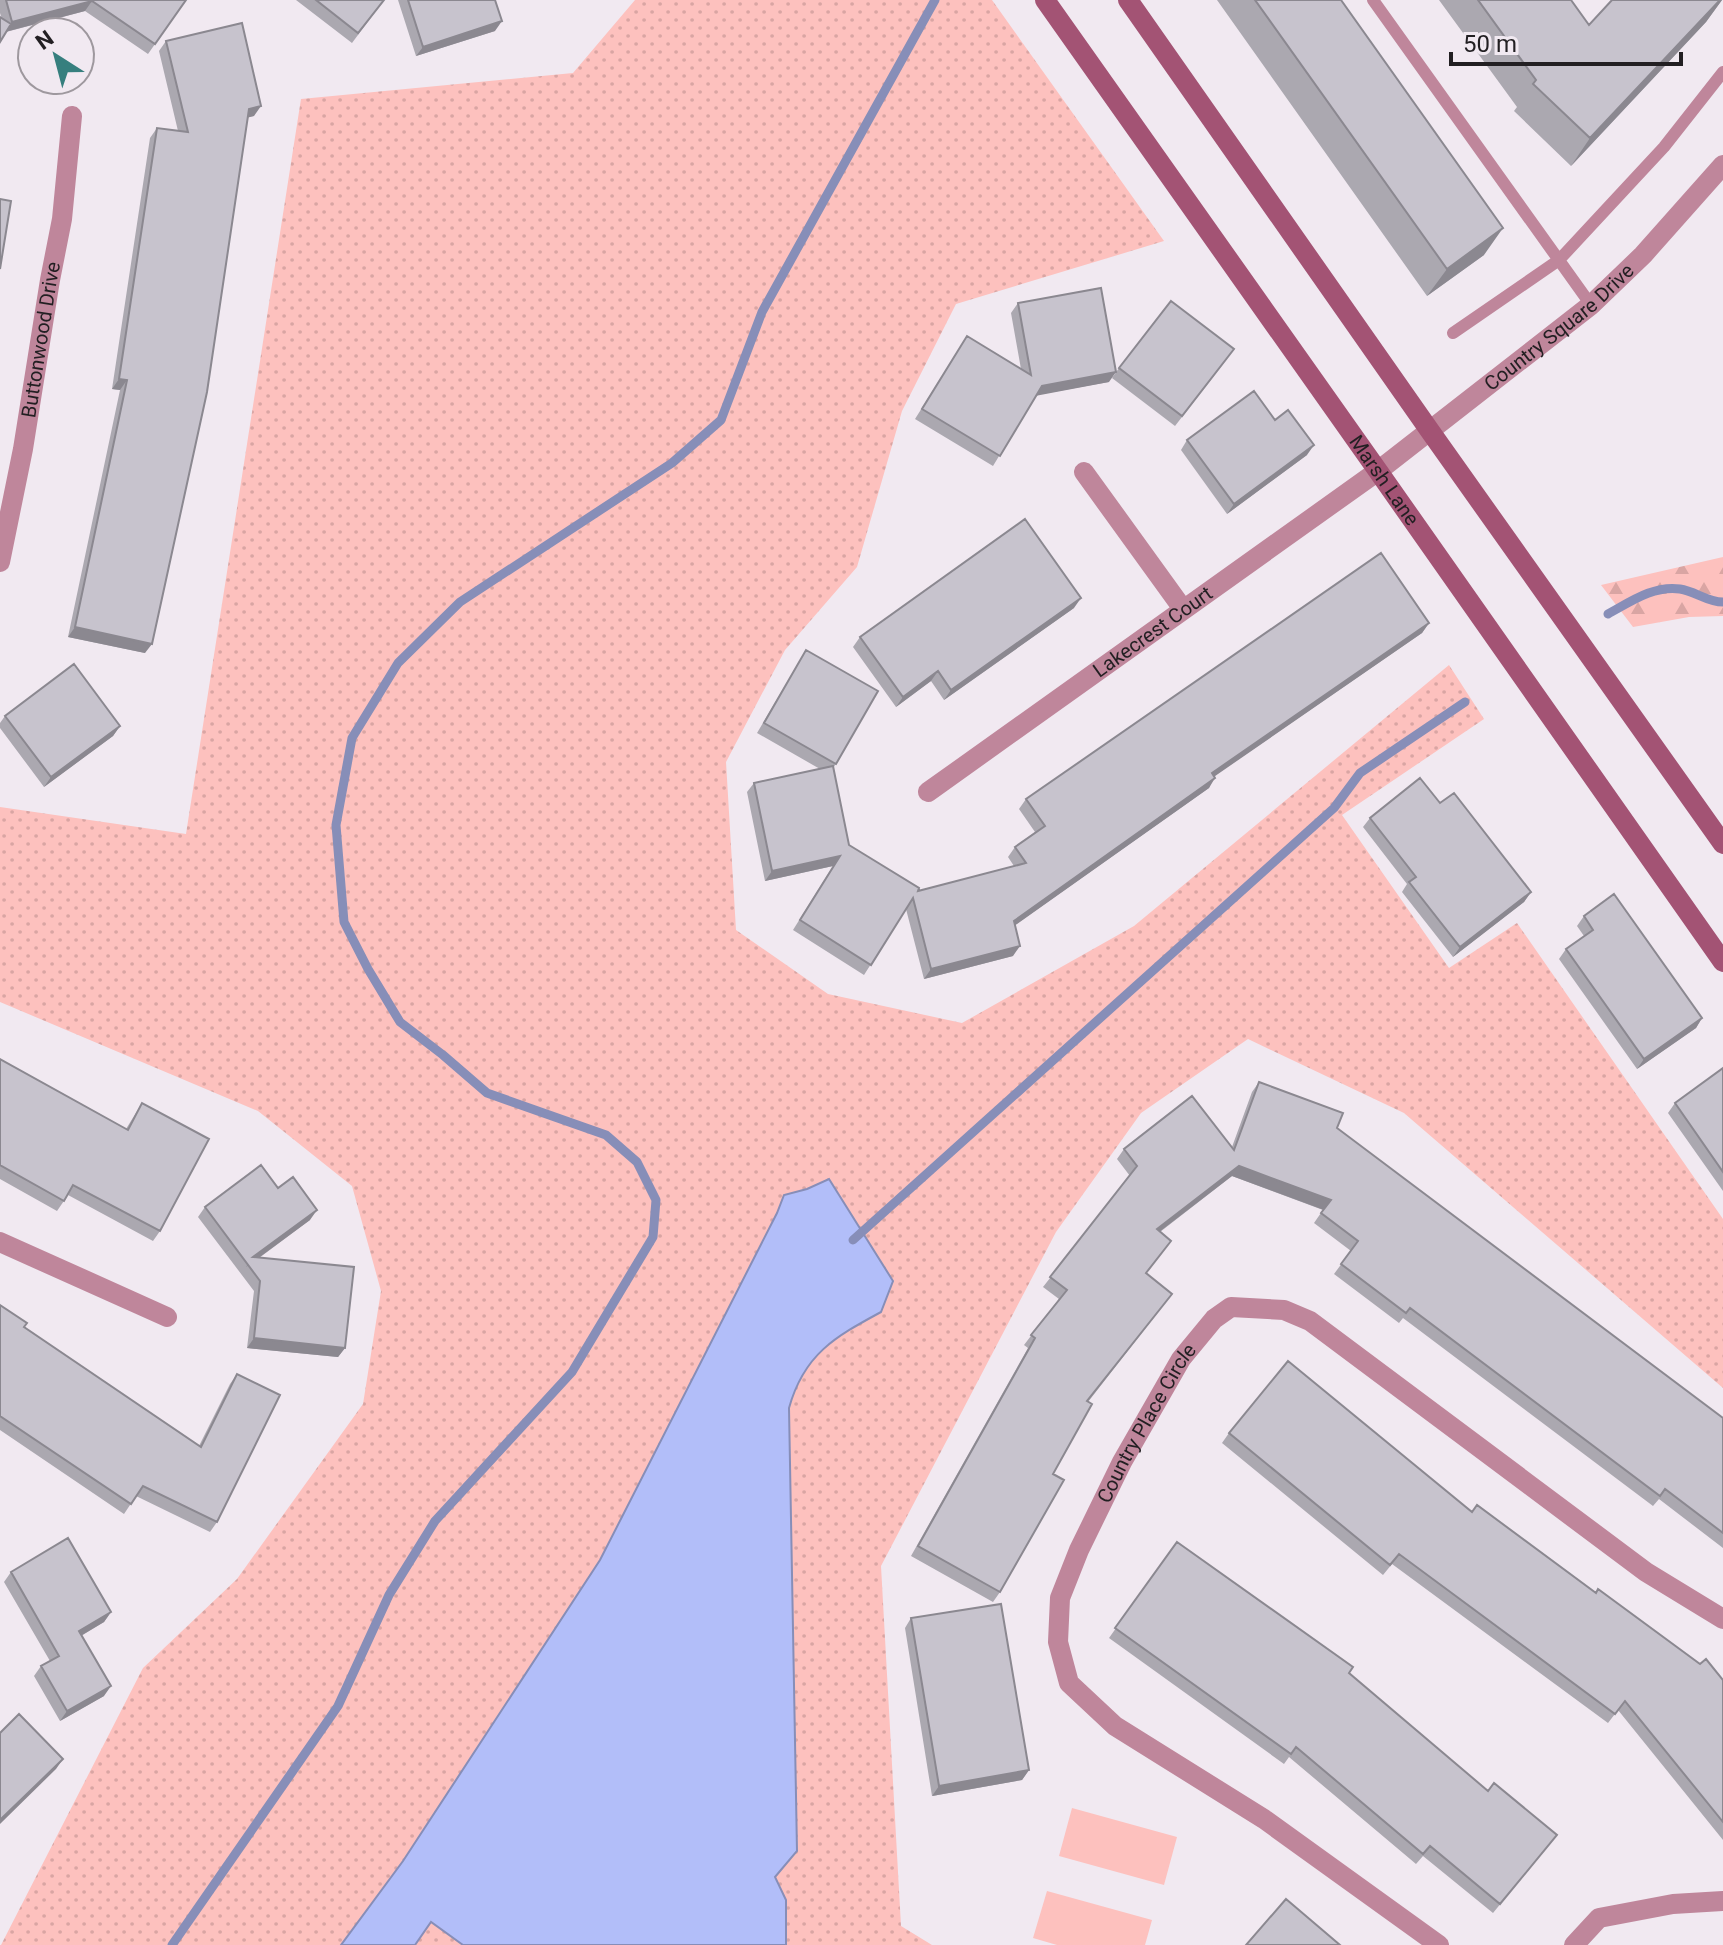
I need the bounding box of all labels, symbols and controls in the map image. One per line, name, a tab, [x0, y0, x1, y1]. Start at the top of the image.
north arrow	[16, 16, 96, 96]
scale bar	[1451, 16, 1681, 66]
text: N	[31, 26, 58, 55]
text: 50 m	[1463, 30, 1517, 58]
street label: Country Square Drive	[1479, 259, 1639, 396]
street label: Buttonwood Drive	[16, 260, 65, 420]
street label: Marsh Lane	[1344, 430, 1424, 530]
street label: Lakecrest Court	[1088, 581, 1217, 682]
street label: Country Place Circle	[1092, 1339, 1201, 1507]

